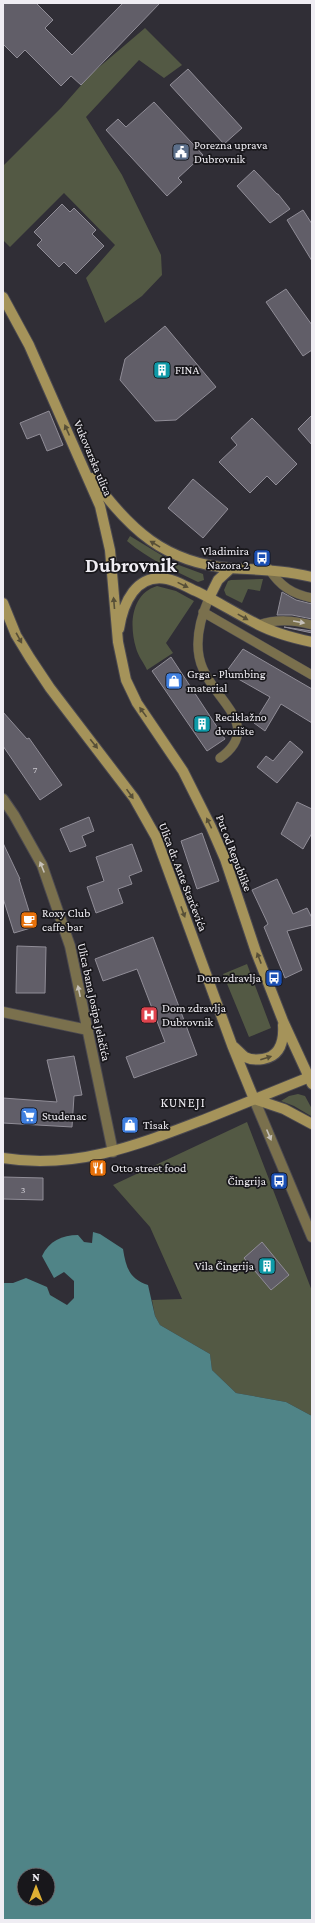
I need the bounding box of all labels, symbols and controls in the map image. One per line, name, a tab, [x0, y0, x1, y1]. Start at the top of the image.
place label: Porezna uprava Dubrovnik	[194, 138, 268, 166]
public building icon: Porezna uprava Dubrovnik	[171, 142, 191, 162]
building icon: FINA	[152, 360, 172, 380]
place label: FINA	[175, 363, 199, 377]
street label: Vukovarska ulica	[71, 418, 115, 498]
one-way arrow	[64, 425, 70, 436]
one-way arrow	[149, 541, 161, 548]
place label: Vladimira Nazora 2	[202, 544, 249, 572]
bus stop icon: Vladimira Nazora 2	[252, 548, 272, 568]
district label: Dubrovnik	[85, 554, 178, 576]
one-way arrow	[177, 582, 188, 588]
one-way arrow	[111, 597, 117, 609]
one-way arrow	[237, 613, 249, 620]
one-way arrow	[293, 619, 305, 625]
one-way arrow	[15, 632, 22, 644]
place label: Grga - Plumbing material	[187, 667, 266, 695]
shop icon: Grga - Plumbing material	[164, 671, 184, 691]
one-way arrow	[139, 706, 147, 717]
place label: Reciklažno dvorište	[215, 710, 267, 738]
building icon: Reciklažno dvorište	[192, 714, 212, 734]
one-way arrow	[89, 739, 98, 750]
house number: 7	[33, 764, 38, 775]
one-way arrow	[126, 789, 134, 799]
street label: Put od Republike	[213, 813, 255, 893]
one-way arrow	[206, 817, 212, 829]
street label: Ulica dr. Ante Starčevića	[156, 821, 210, 934]
one-way arrow	[39, 862, 45, 873]
place label: Roxy Club caffe bar	[42, 906, 90, 934]
one-way arrow	[181, 906, 187, 918]
cafe icon: Roxy Club caffe bar	[19, 910, 39, 930]
street label: Ulica bana Josipa Jelačića	[75, 942, 113, 1063]
one-way arrow	[255, 952, 261, 964]
bus stop icon: Dom zdravlja	[264, 968, 284, 988]
place label: Dom zdravlja	[197, 971, 261, 985]
one-way arrow	[76, 985, 82, 998]
place label: Dom zdravlja Dubrovnik	[162, 1001, 226, 1029]
hospital icon: Dom zdravlja Dubrovnik	[139, 1005, 159, 1025]
one-way arrow	[260, 1055, 272, 1061]
district label: KUNEJI	[160, 1095, 206, 1110]
supermarket icon: Studenac	[19, 1106, 39, 1126]
place label: Studenac	[42, 1109, 87, 1123]
shop icon: Tisak	[120, 1115, 140, 1135]
place label: Tisak	[143, 1118, 169, 1132]
one-way arrow	[266, 1130, 272, 1141]
restaurant icon: Otto street food	[88, 1158, 108, 1178]
place label: Otto street food	[111, 1161, 187, 1175]
bus stop icon: Čingrija	[269, 1171, 289, 1191]
place label: Čingrija	[228, 1174, 266, 1188]
house number: 3	[21, 1184, 26, 1195]
building icon: Vila Čingrija	[257, 1256, 277, 1276]
place label: Vila Čingrija	[195, 1259, 254, 1273]
north arrow	[16, 1867, 56, 1907]
text: N	[32, 1871, 40, 1883]

